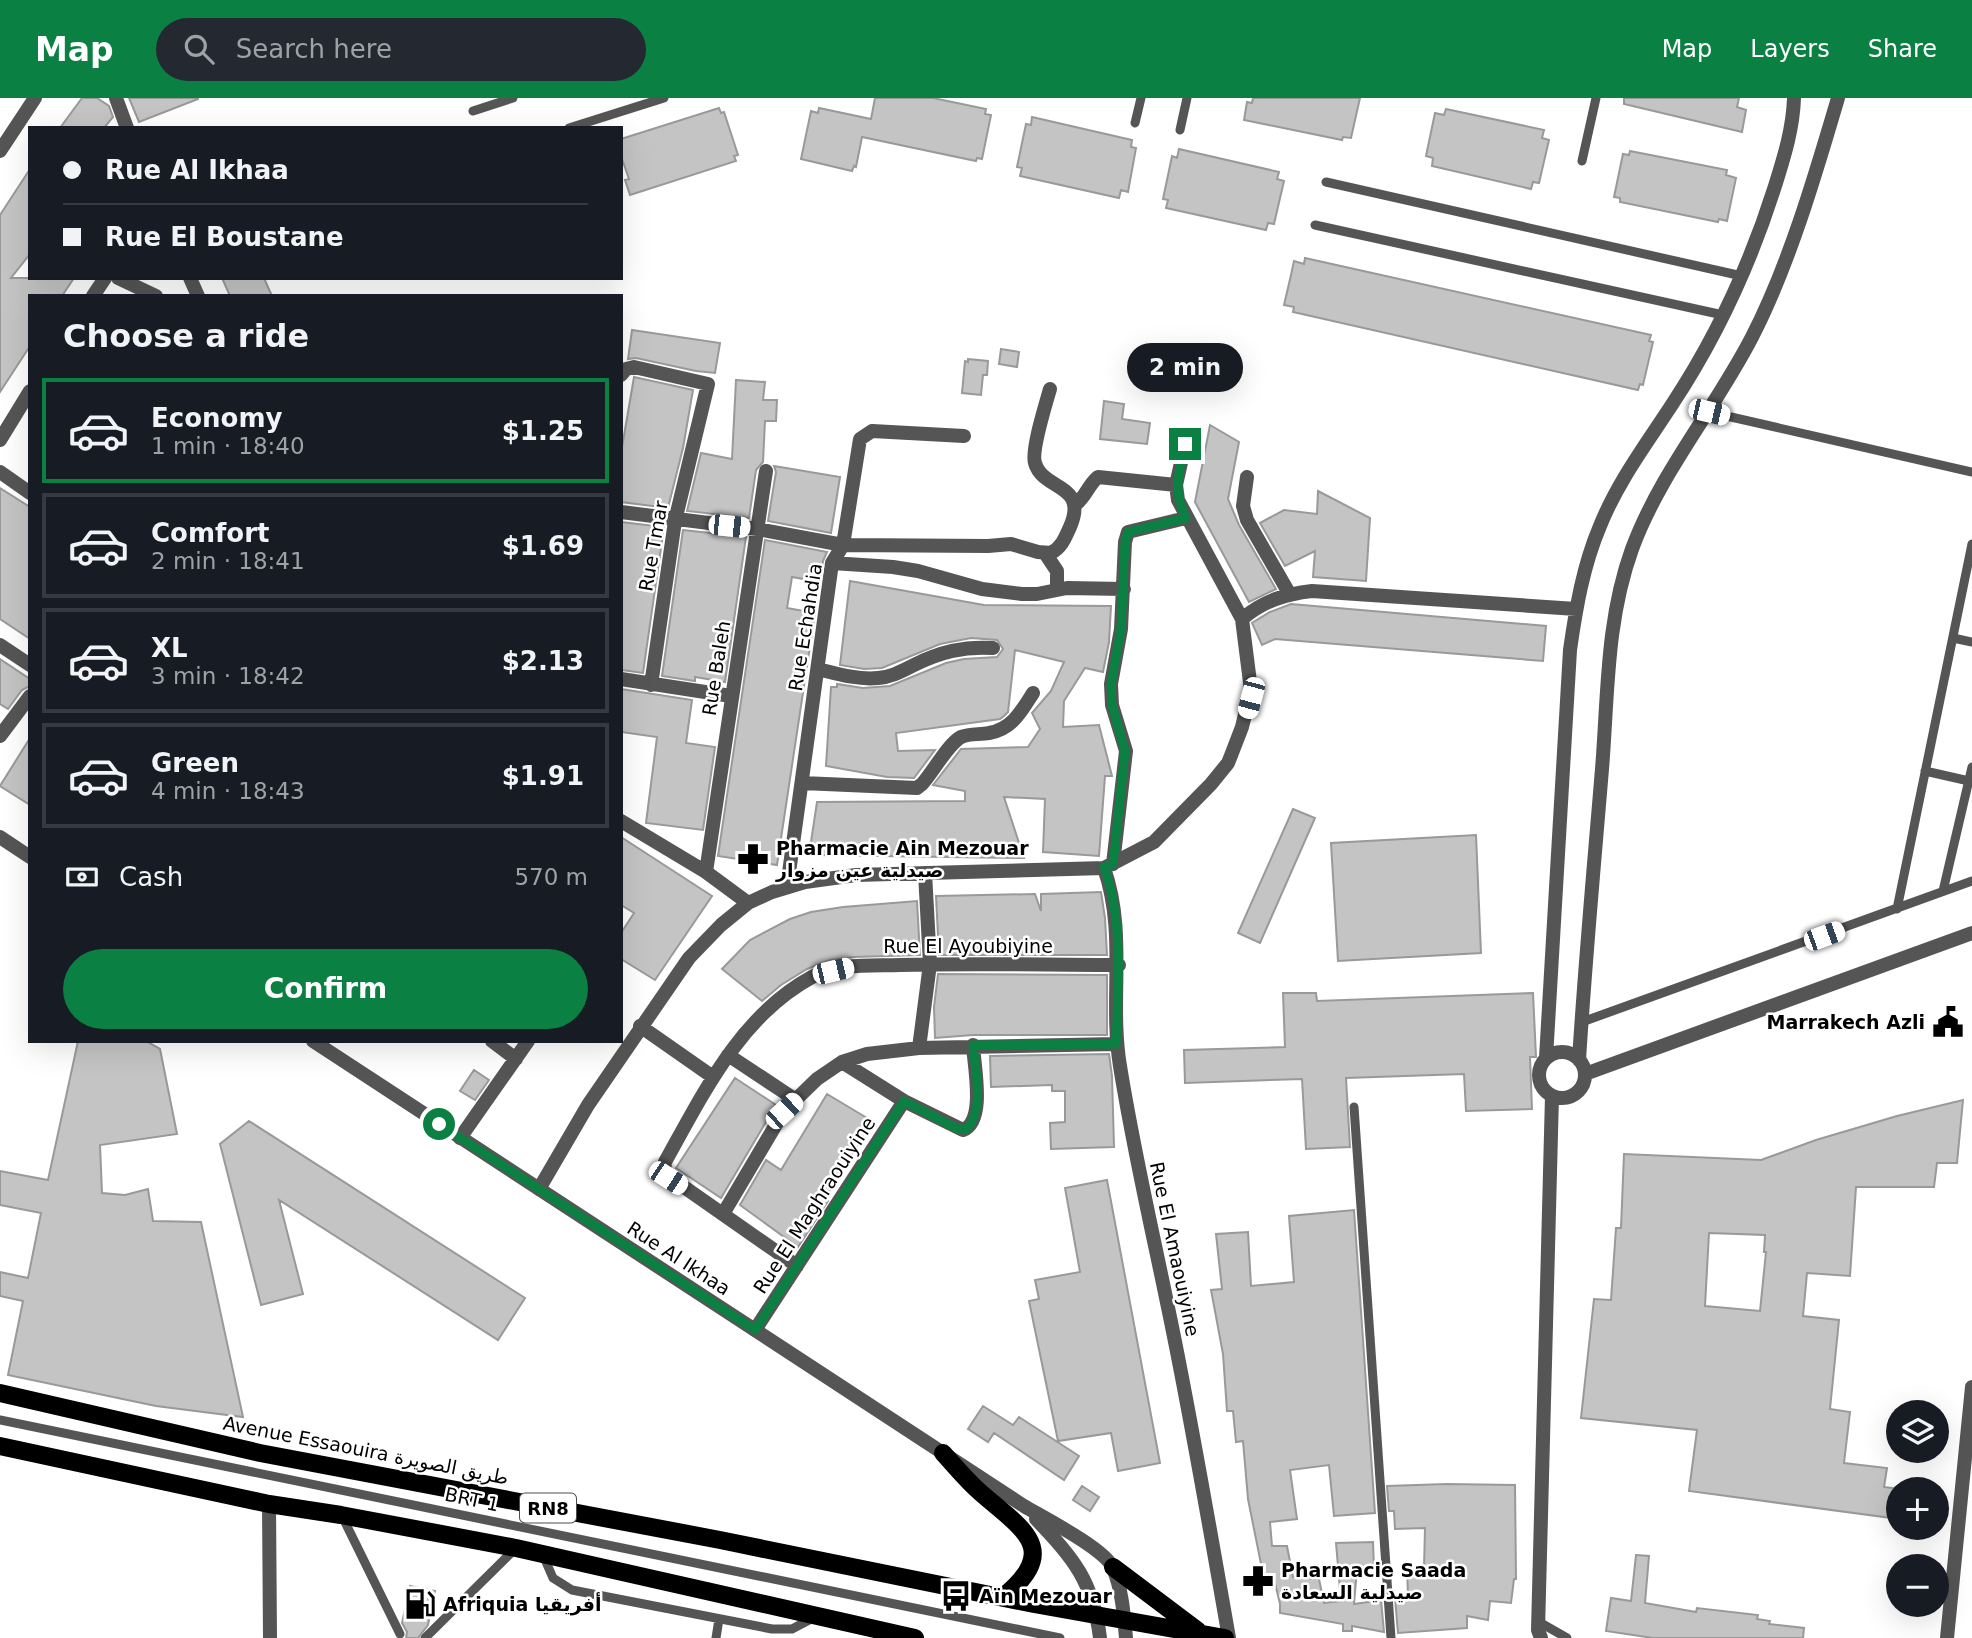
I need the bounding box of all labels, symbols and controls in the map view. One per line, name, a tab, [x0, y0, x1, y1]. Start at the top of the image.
search box	[156, 18, 646, 81]
text: Map	[35, 30, 114, 69]
icon: search	[180, 30, 218, 68]
text: Search here	[236, 34, 392, 64]
text: Map	[1662, 35, 1712, 63]
text: Layers	[1750, 35, 1830, 63]
text: Share	[1868, 35, 1937, 63]
text: Rue Al Ikhaa	[105, 155, 289, 185]
text: Rue El Boustane	[105, 222, 344, 252]
text: Choose a ride	[63, 317, 309, 355]
callout: 2 min	[1127, 342, 1243, 392]
text: 2 min	[1149, 354, 1221, 380]
car	[1687, 397, 1732, 427]
icon: car	[67, 399, 130, 462]
text: Economy	[151, 403, 282, 433]
text: $1.25	[502, 416, 584, 446]
route end	[1169, 428, 1201, 460]
text: 1 min · 18:40	[151, 433, 305, 459]
street label: Rue Tmar	[634, 499, 672, 593]
car	[708, 513, 751, 539]
icon: car	[67, 514, 130, 577]
text: Comfort	[151, 518, 269, 548]
text: $1.69	[502, 531, 584, 561]
text: 2 min · 18:41	[151, 548, 305, 574]
street label: Rue Echahdia	[784, 561, 826, 693]
street label: Rue Baleh	[698, 619, 734, 717]
icon: car	[67, 629, 130, 692]
text: XL	[151, 633, 188, 663]
text: $2.13	[502, 646, 584, 676]
text: 3 min · 18:42	[151, 663, 305, 689]
car	[1236, 675, 1267, 721]
icon: car	[67, 744, 130, 807]
text: Green	[151, 748, 239, 778]
text: $1.91	[502, 761, 584, 791]
text: 4 min · 18:43	[151, 778, 305, 804]
place label: Pharmacie Ain Mezouar صيدلية عين مزوار	[775, 837, 1029, 882]
pharmacy icon: Pharmacie Ain Mezouar صيدلية عين مزوار	[736, 842, 770, 876]
icon: cash	[63, 858, 101, 896]
text: Cash	[119, 862, 183, 892]
text: 570 m	[514, 864, 588, 890]
car	[1801, 919, 1848, 953]
street label: Rue El Ayoubiyine	[883, 935, 1053, 957]
button: Confirm	[63, 949, 588, 1029]
car	[811, 956, 856, 986]
public building icon: Marrakech Azli	[1931, 1005, 1965, 1039]
place label: Marrakech Azli	[1767, 1011, 1925, 1033]
car	[762, 1089, 807, 1133]
route start	[423, 1108, 455, 1140]
street label: Rue El Maghraouiyine	[749, 1113, 879, 1297]
car	[645, 1158, 692, 1198]
street label: Rue El Amaouiyine	[1146, 1160, 1204, 1338]
street label: Rue Al Ikhaa	[623, 1217, 735, 1299]
map controls	[1886, 1400, 1949, 1617]
button: layers	[1886, 1400, 1949, 1463]
street label: Avenue Essaouira طريق الصويرة	[221, 1411, 511, 1489]
button: +	[1886, 1477, 1949, 1540]
street label: BRT 1	[443, 1483, 501, 1515]
road number: RN8	[520, 1493, 576, 1522]
button: −	[1886, 1554, 1949, 1617]
place label: Pharmacie Saada صيدلية السعادة	[1281, 1559, 1466, 1603]
pharmacy icon: Pharmacie Saada صيدلية السعادة	[1241, 1564, 1275, 1598]
bus stop icon: Aïn Mezouar	[939, 1579, 973, 1613]
place label: Aïn Mezouar	[979, 1585, 1113, 1607]
fuel station icon: Afriquia أفريقيا	[403, 1587, 437, 1621]
place label: Afriquia أفريقيا	[443, 1592, 601, 1616]

